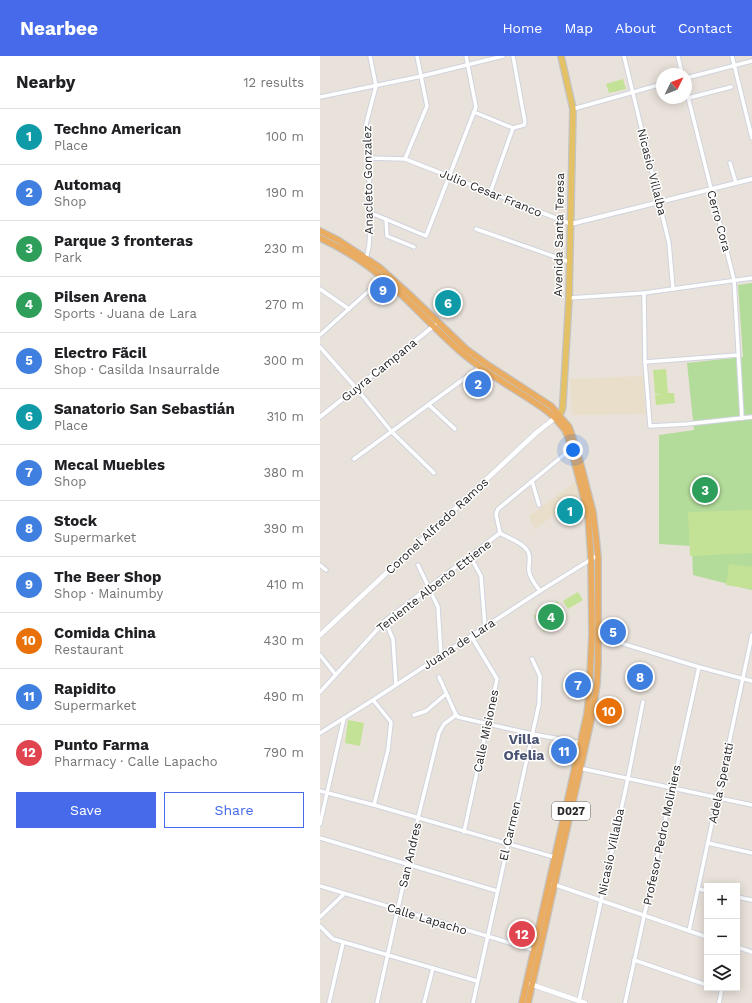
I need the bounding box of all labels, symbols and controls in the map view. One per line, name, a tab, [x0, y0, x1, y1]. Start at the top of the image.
text: Nearbee	[20, 17, 98, 40]
text: Home	[502, 20, 542, 36]
text: Map	[564, 20, 593, 36]
text: About	[615, 20, 656, 36]
text: Contact	[678, 20, 732, 36]
north arrow	[656, 68, 692, 104]
text: Nearby	[16, 72, 75, 92]
text: 12 results	[243, 75, 304, 90]
text: Techno American	[54, 120, 181, 138]
street label: Anacleto Gonzalez	[360, 125, 376, 235]
street label: Nicasio Villalba	[634, 127, 670, 217]
text: 1	[26, 129, 32, 144]
text: 100 m	[266, 129, 304, 144]
text: Place	[54, 138, 88, 153]
street label: Julio Cesar Franco	[438, 166, 544, 220]
street label: Avenida Santa Teresa	[551, 173, 567, 297]
text: Automaq	[54, 176, 121, 194]
text: 2	[25, 185, 33, 200]
text: 190 m	[266, 185, 304, 200]
street label: Cerro Cora	[704, 189, 734, 253]
text: Shop	[54, 194, 86, 209]
text: Parque 3 fronteras	[54, 232, 193, 250]
text: 3	[25, 241, 33, 256]
text: 230 m	[264, 241, 304, 256]
text: Park	[54, 250, 82, 265]
pin: 9	[370, 275, 396, 305]
text: Pilsen Arena	[54, 288, 146, 306]
pin: 6	[435, 288, 461, 318]
text: 4	[25, 297, 33, 312]
text: 270 m	[265, 297, 304, 312]
text: Sports · Juana de Lara	[54, 306, 197, 321]
street label: Guyra Campana	[339, 335, 420, 405]
text: Electro Fãcil	[54, 344, 147, 362]
text: 5	[25, 353, 33, 368]
text: 300 m	[263, 353, 304, 368]
text: Shop · Casilda Insaurralde	[54, 362, 220, 377]
pin: 2	[465, 369, 491, 399]
text: Sanatorio San Sebastián	[54, 400, 235, 418]
text: 6	[25, 409, 33, 424]
text: 310 m	[266, 409, 304, 424]
text: Place	[54, 418, 88, 433]
your location	[563, 440, 583, 460]
text: Mecal Muebles	[54, 456, 165, 474]
text: 7	[25, 465, 33, 480]
text: 380 m	[264, 465, 304, 480]
text: Shop	[54, 474, 86, 489]
street label: Coronel Alfredo Ramos	[383, 475, 491, 577]
pin: 3	[692, 475, 718, 505]
pin: 1	[557, 496, 583, 526]
text: Stock	[54, 512, 97, 530]
text: 8	[25, 521, 33, 536]
text: 390 m	[263, 521, 304, 536]
text: Supermarket	[54, 530, 136, 545]
street label: Teniente Alberto Ettiene	[374, 537, 494, 635]
text: The Beer Shop	[54, 568, 161, 586]
text: 9	[25, 577, 33, 592]
text: 410 m	[266, 577, 304, 592]
text: Shop · Mainumby	[54, 586, 163, 601]
pin: 4	[538, 602, 564, 632]
street label: Juana de Lara	[420, 615, 498, 672]
pin: 5	[600, 617, 626, 647]
text: Comida China	[54, 624, 156, 642]
text: 10	[22, 633, 36, 648]
text: 430 m	[264, 633, 304, 648]
text: Restaurant	[54, 642, 124, 657]
pin: 8	[627, 662, 653, 692]
pin: 7	[565, 670, 591, 700]
text: Rapidito	[54, 680, 116, 698]
street label: Calle Misiones	[470, 688, 502, 774]
text: 11	[23, 689, 35, 704]
text: 490 m	[263, 689, 304, 704]
pin: 10	[596, 696, 622, 726]
text: Supermarket	[54, 698, 136, 713]
district label: Villa Ofelia	[504, 731, 545, 763]
text: Punto Farma	[54, 736, 149, 754]
pin: 11	[551, 736, 577, 766]
street label: Adela Speratti	[706, 741, 736, 825]
text: 12	[22, 745, 36, 760]
text: 790 m	[264, 745, 304, 760]
text: Pharmacy · Calle Lapacho	[54, 754, 218, 769]
street label: Profesor Pedro Moliniers	[640, 764, 684, 906]
button: Save	[16, 792, 156, 828]
button: Share	[164, 792, 304, 828]
street label: El Carmen	[496, 800, 524, 862]
road number: D027	[552, 802, 590, 820]
street label: Nicasio Villalba	[595, 807, 627, 897]
street label: San Andres	[396, 821, 424, 889]
map controls	[704, 883, 740, 991]
button: +	[704, 883, 740, 919]
street label: Calle Lapacho	[385, 900, 469, 938]
pin: 12	[509, 919, 535, 949]
button: −	[704, 919, 740, 955]
button: layers	[704, 955, 740, 991]

